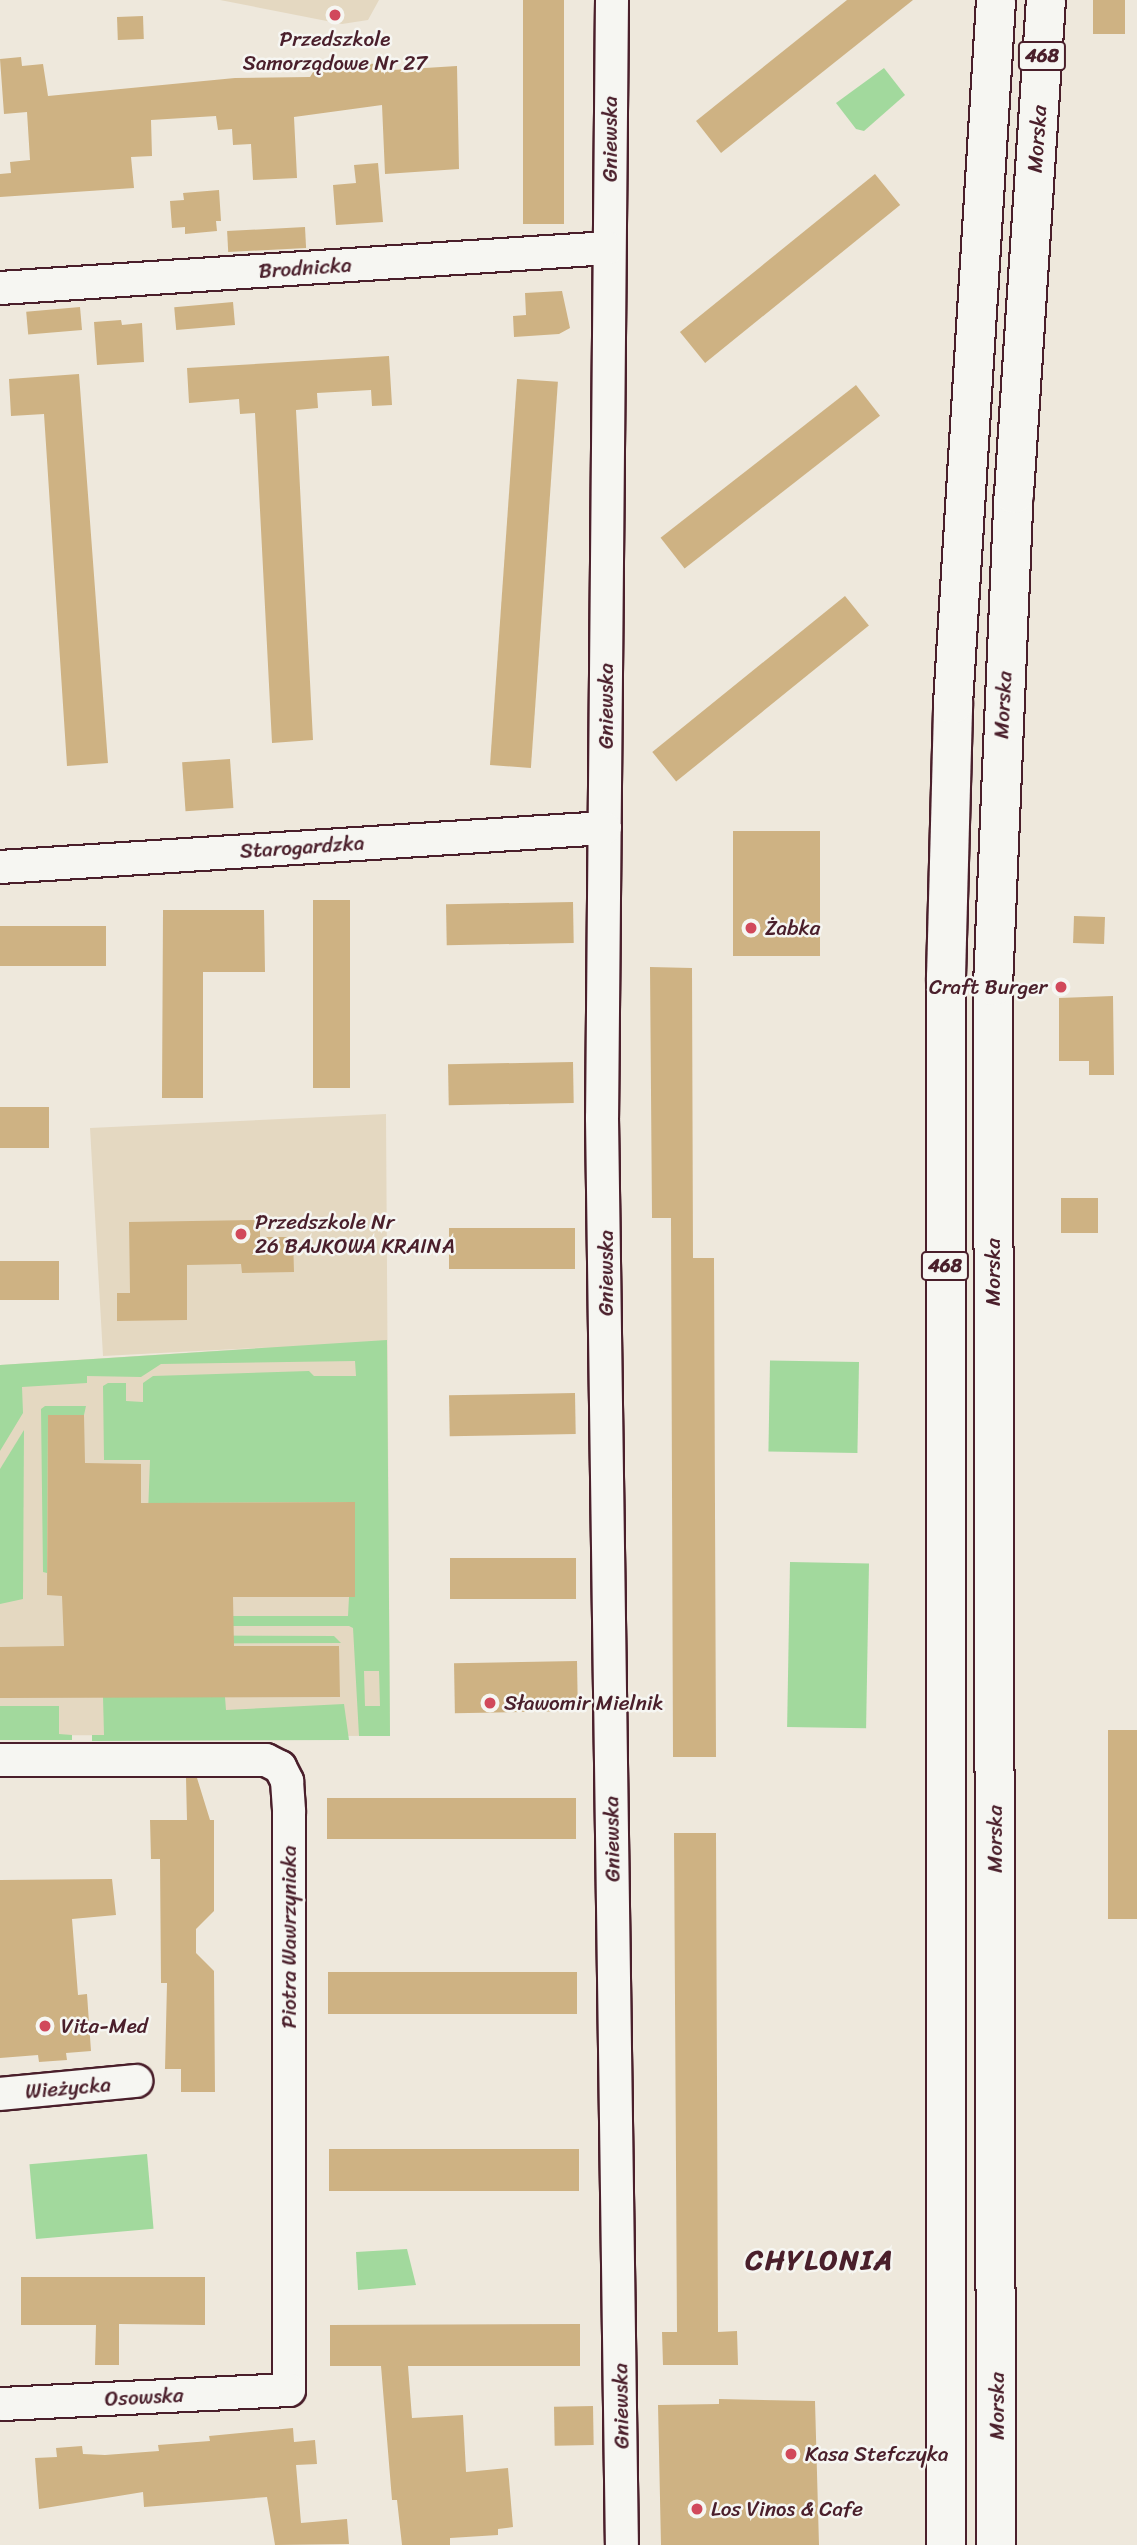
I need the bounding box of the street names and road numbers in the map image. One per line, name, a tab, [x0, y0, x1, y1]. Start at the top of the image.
road number: 468	[1018, 40, 1066, 72]
street label: Gniewska	[597, 96, 623, 182]
street label: Morska	[1022, 104, 1052, 174]
street label: Brodnicka	[258, 252, 352, 284]
street label: Gniewska	[593, 663, 619, 749]
street label: Morska	[989, 671, 1017, 739]
street label: Starogardzka	[239, 830, 365, 864]
street label: Gniewska	[593, 1230, 619, 1316]
street label: Morska	[980, 1238, 1006, 1306]
road number: 468	[920, 1250, 970, 1282]
street label: Gniewska	[599, 1796, 625, 1882]
street label: Morska	[982, 1805, 1008, 1873]
street label: Piotra Wawrzyniaka	[276, 1845, 302, 2029]
street label: Wieżycka	[24, 2072, 112, 2104]
street label: Gniewska	[608, 2363, 634, 2449]
street label: Morska	[984, 2372, 1010, 2440]
street label: Osowska	[104, 2382, 184, 2412]

